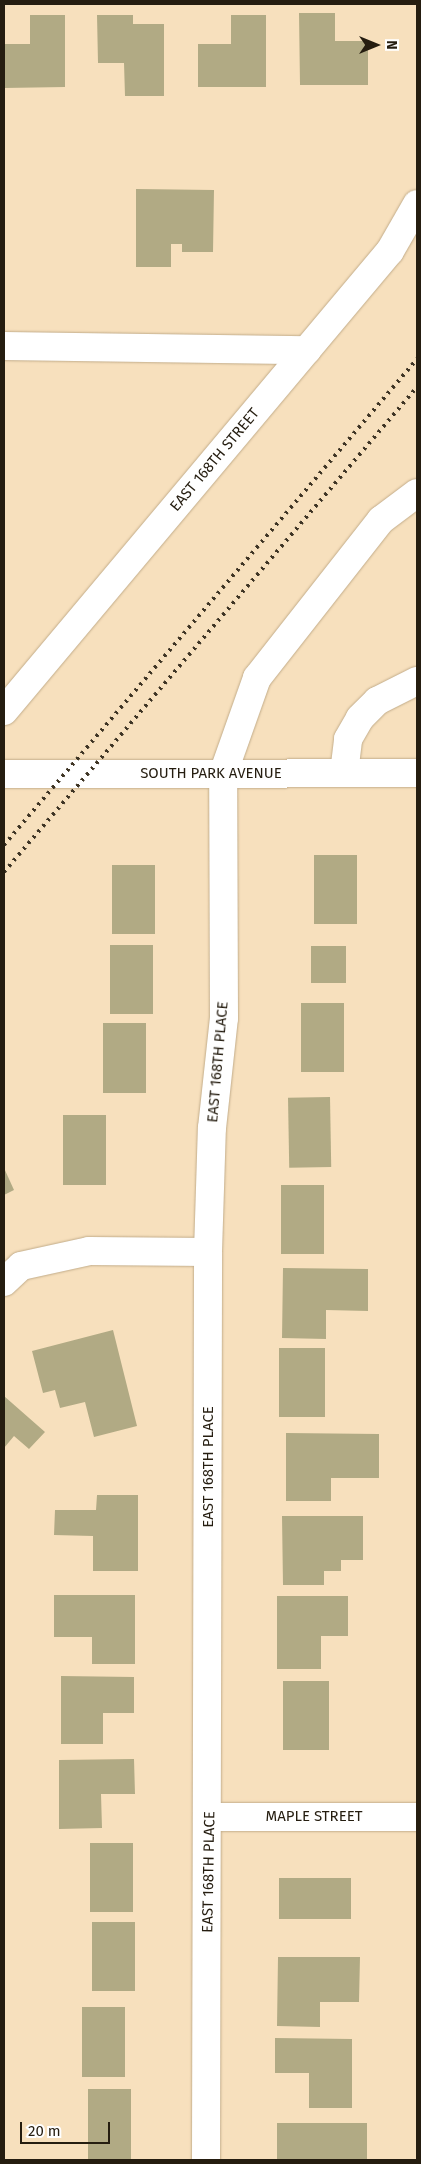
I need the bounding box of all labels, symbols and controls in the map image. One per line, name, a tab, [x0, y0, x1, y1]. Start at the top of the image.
north arrow	[351, 20, 401, 70]
text: N	[383, 40, 400, 50]
street label: EAST 168TH STREET	[167, 405, 263, 515]
street label: SOUTH PARK AVENUE	[140, 765, 282, 783]
street label: EAST 168TH PLACE	[204, 1001, 232, 1123]
street label: EAST 168TH PLACE	[200, 1406, 218, 1528]
street label: MAPLE STREET	[266, 1808, 362, 1826]
street label: EAST 168TH PLACE	[199, 1811, 219, 1933]
scale bar	[22, 2112, 112, 2144]
text: 20 m	[28, 2122, 61, 2140]

